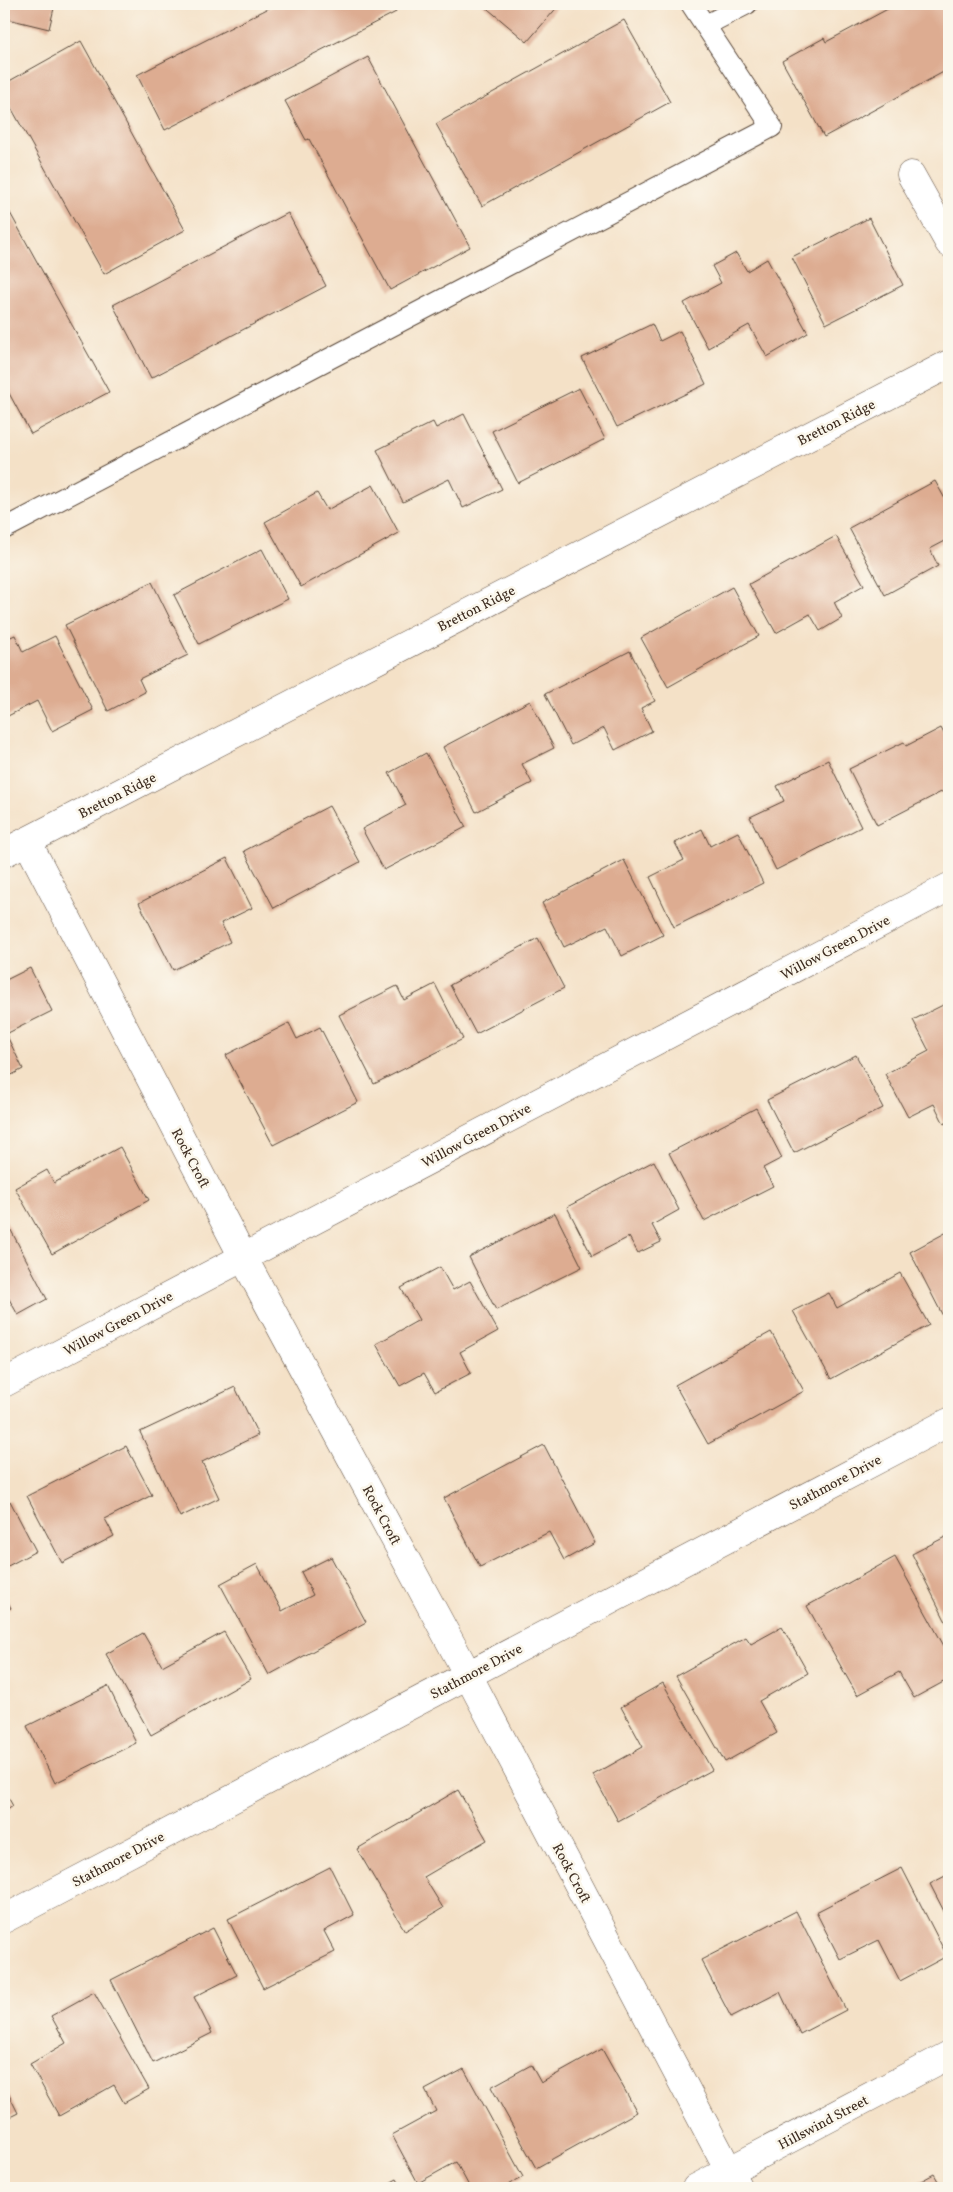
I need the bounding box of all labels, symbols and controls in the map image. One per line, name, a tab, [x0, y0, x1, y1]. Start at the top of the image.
street label: Bretton Ridge	[795, 395, 879, 451]
street label: Bretton Ridge	[435, 581, 519, 637]
street label: Bretton Ridge	[76, 768, 160, 824]
street label: Willow Green Drive	[778, 911, 894, 985]
street label: Willow Green Drive	[419, 1099, 535, 1173]
street label: Rock Croft	[166, 1125, 214, 1192]
street label: Willow Green Drive	[61, 1287, 177, 1361]
street label: Stathmore Drive	[786, 1451, 886, 1516]
street label: Rock Croft	[357, 1482, 405, 1549]
street label: Stathmore Drive	[427, 1640, 527, 1705]
street label: Stathmore Drive	[69, 1828, 169, 1893]
street label: Rock Croft	[547, 1840, 595, 1907]
street label: Hillswind Street	[775, 2092, 872, 2155]

